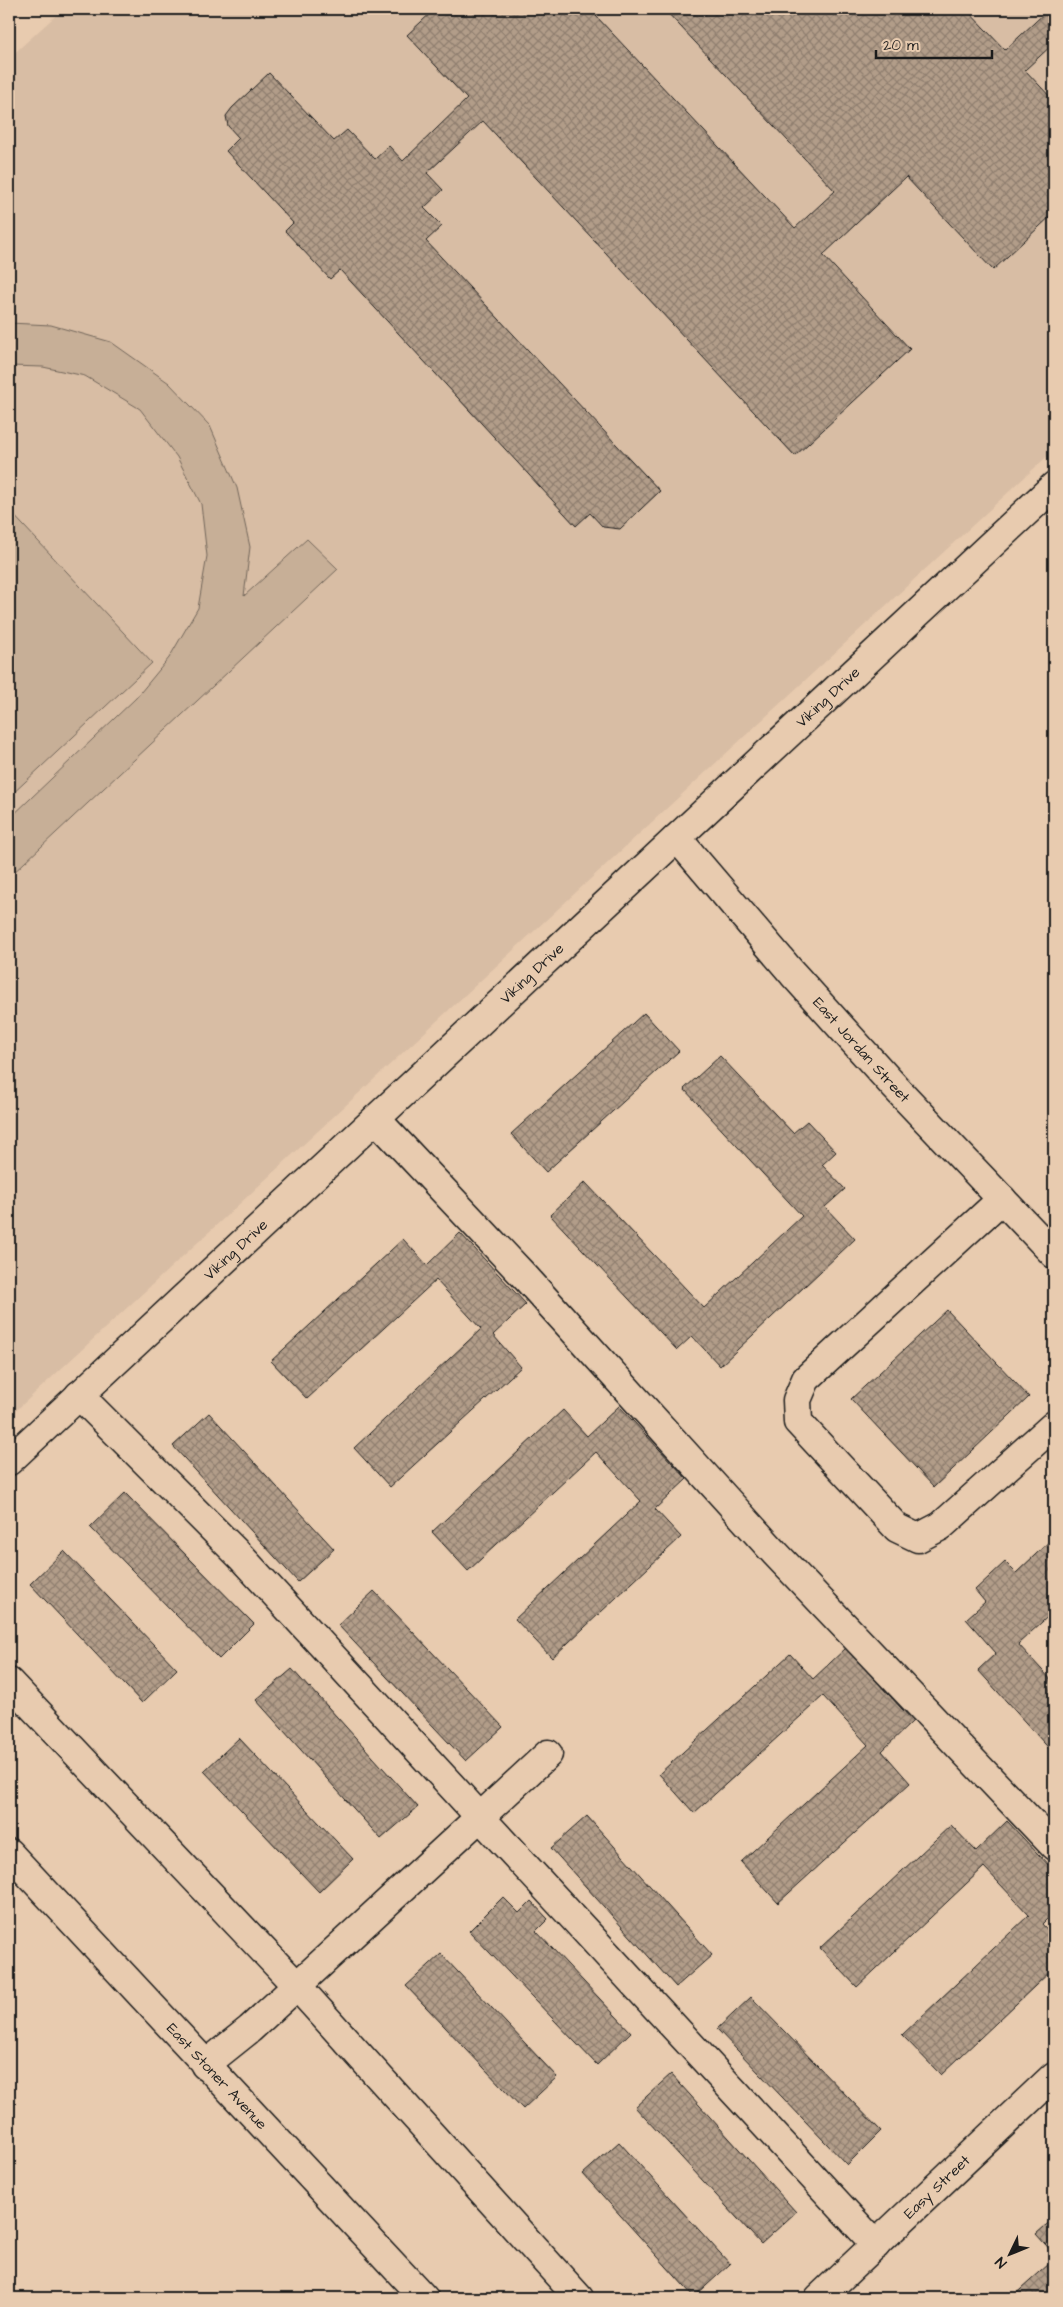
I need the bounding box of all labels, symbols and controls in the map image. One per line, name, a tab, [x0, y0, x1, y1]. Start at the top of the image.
scale bar	[876, 28, 992, 60]
text: 20 m	[883, 35, 919, 56]
street label: Viking Drive	[791, 662, 865, 732]
street label: Viking Drive	[495, 938, 568, 1008]
street label: East Jordan Street	[808, 992, 915, 1107]
street label: Viking Drive	[199, 1214, 272, 1285]
street label: East Stoner Avenue	[162, 2018, 272, 2134]
street label: Easy Street	[899, 2150, 975, 2223]
north arrow	[986, 2230, 1036, 2280]
text: N	[991, 2252, 1012, 2272]

